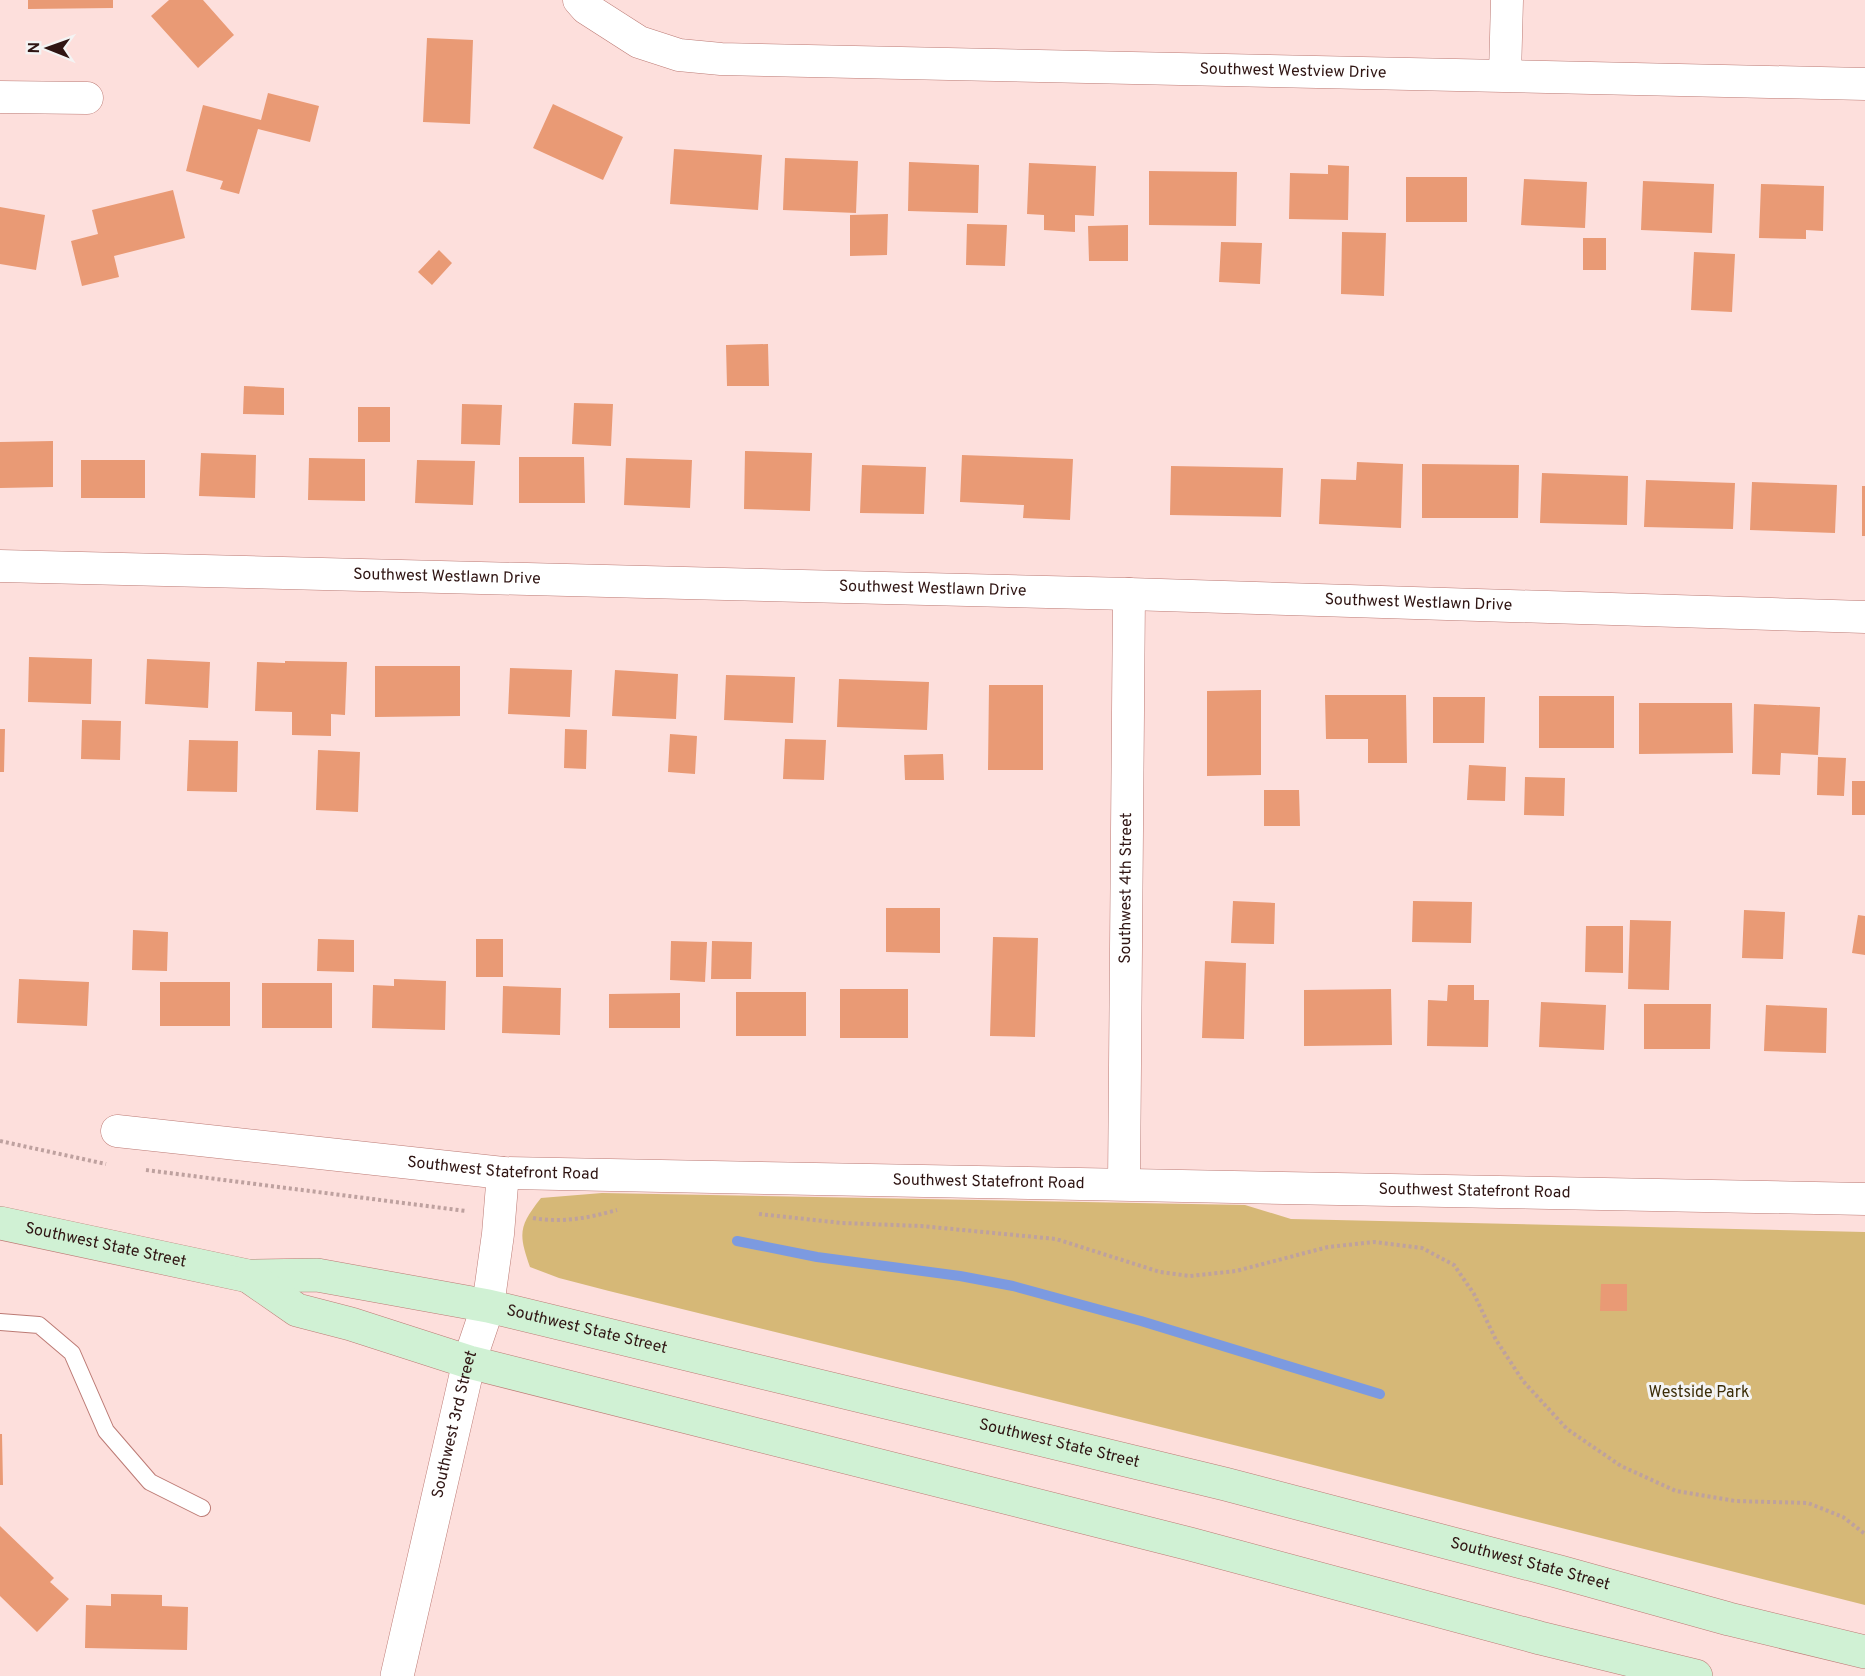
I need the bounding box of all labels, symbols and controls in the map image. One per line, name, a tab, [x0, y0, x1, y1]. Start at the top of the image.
north arrow	[18, 18, 78, 78]
text: N	[25, 42, 45, 54]
street label: Southwest Westview Drive	[1199, 59, 1387, 84]
street label: Southwest Westlawn Drive	[353, 565, 541, 589]
street label: Southwest Westlawn Drive	[839, 577, 1027, 601]
street label: Southwest Westlawn Drive	[1324, 590, 1513, 616]
street label: Southwest 4th Street	[1116, 812, 1137, 964]
street label: Southwest Statefront Road	[406, 1153, 599, 1185]
street label: Southwest Statefront Road	[892, 1170, 1085, 1194]
street label: Southwest Statefront Road	[1378, 1180, 1571, 1203]
street label: Southwest State Street	[23, 1219, 188, 1273]
street label: Southwest State Street	[504, 1301, 669, 1359]
street label: Southwest 3rd Street	[428, 1348, 482, 1500]
park label: Westside Park	[1649, 1383, 1749, 1403]
street label: Southwest State Street	[977, 1415, 1142, 1473]
street label: Southwest State Street	[1448, 1534, 1612, 1595]

